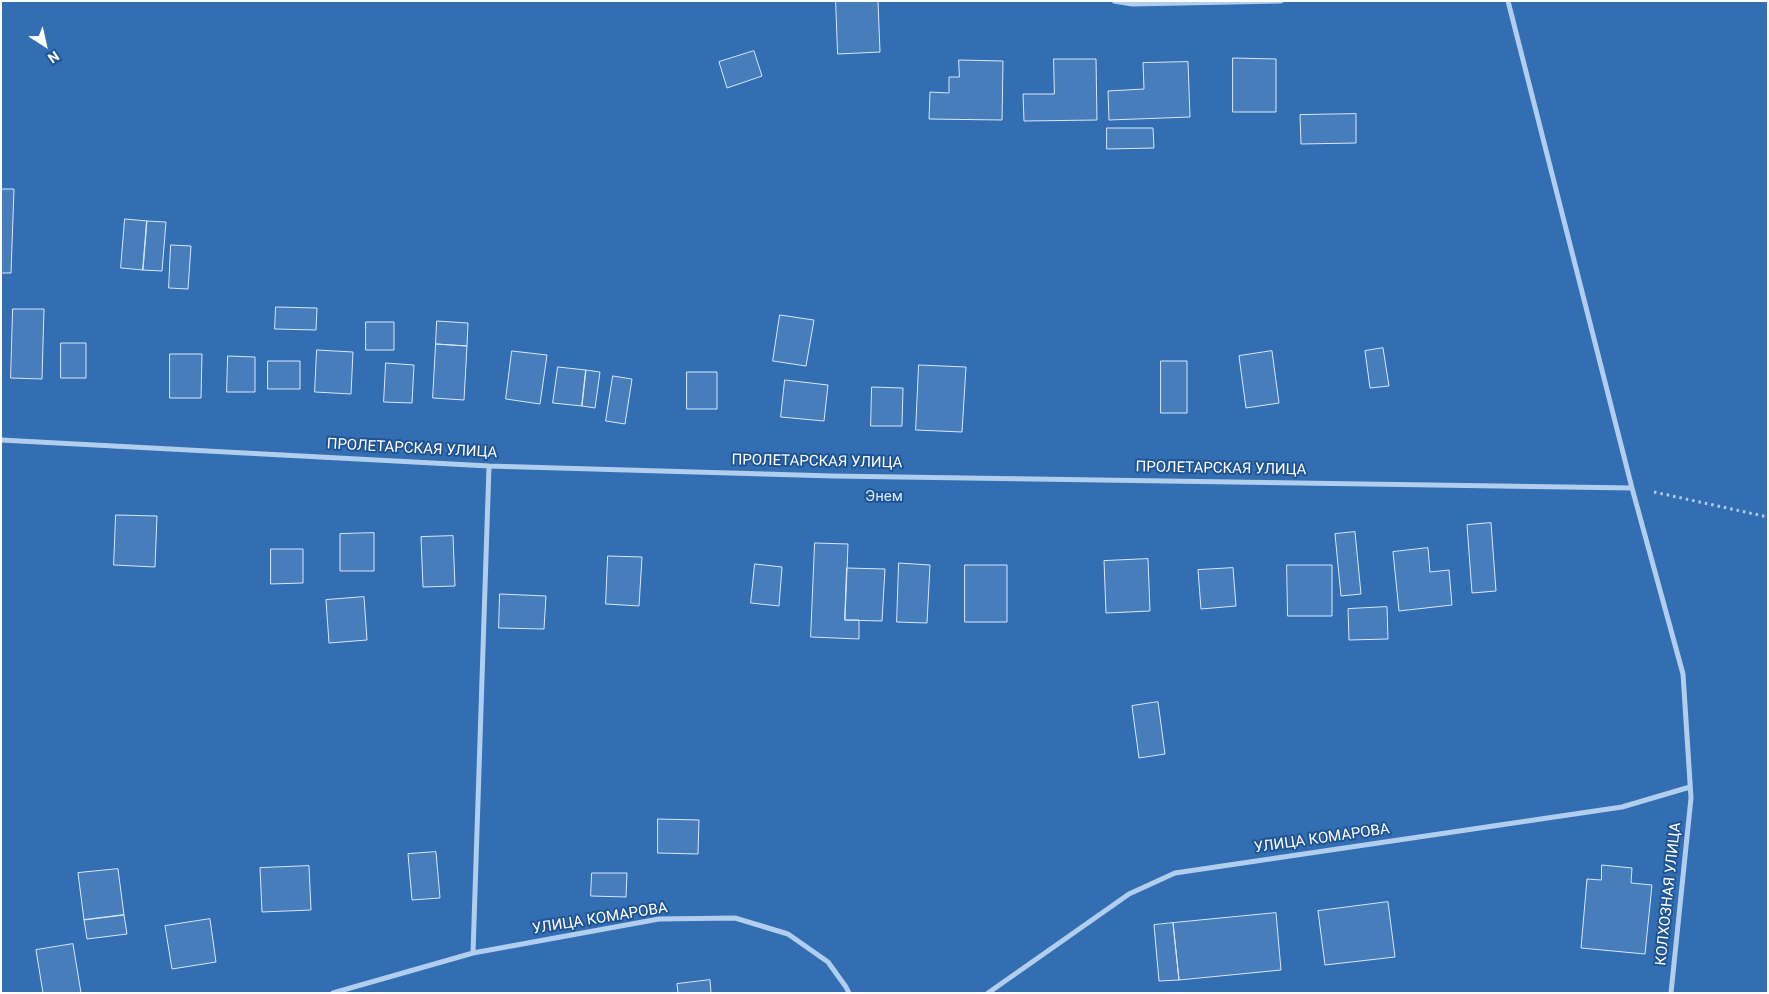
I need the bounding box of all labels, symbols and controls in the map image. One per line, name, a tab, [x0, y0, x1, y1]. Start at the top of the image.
north arrow	[20, 20, 70, 70]
text: N	[45, 48, 62, 67]
street label: ПРОЛЕТАРСКАЯ УЛИЦА	[326, 436, 498, 462]
street label: ПРОЛЕТАРСКАЯ УЛИЦА	[731, 452, 903, 472]
street label: ПРОЛЕТАРСКАЯ УЛИЦА	[1135, 459, 1307, 479]
park label: Энем	[865, 488, 903, 506]
street label: УЛИЦА КОМАРОВА	[1253, 821, 1391, 857]
street label: КОЛХОЗНАЯ УЛИЦА	[1653, 822, 1685, 966]
street label: УЛИЦА КОМАРОВА	[531, 899, 669, 939]

